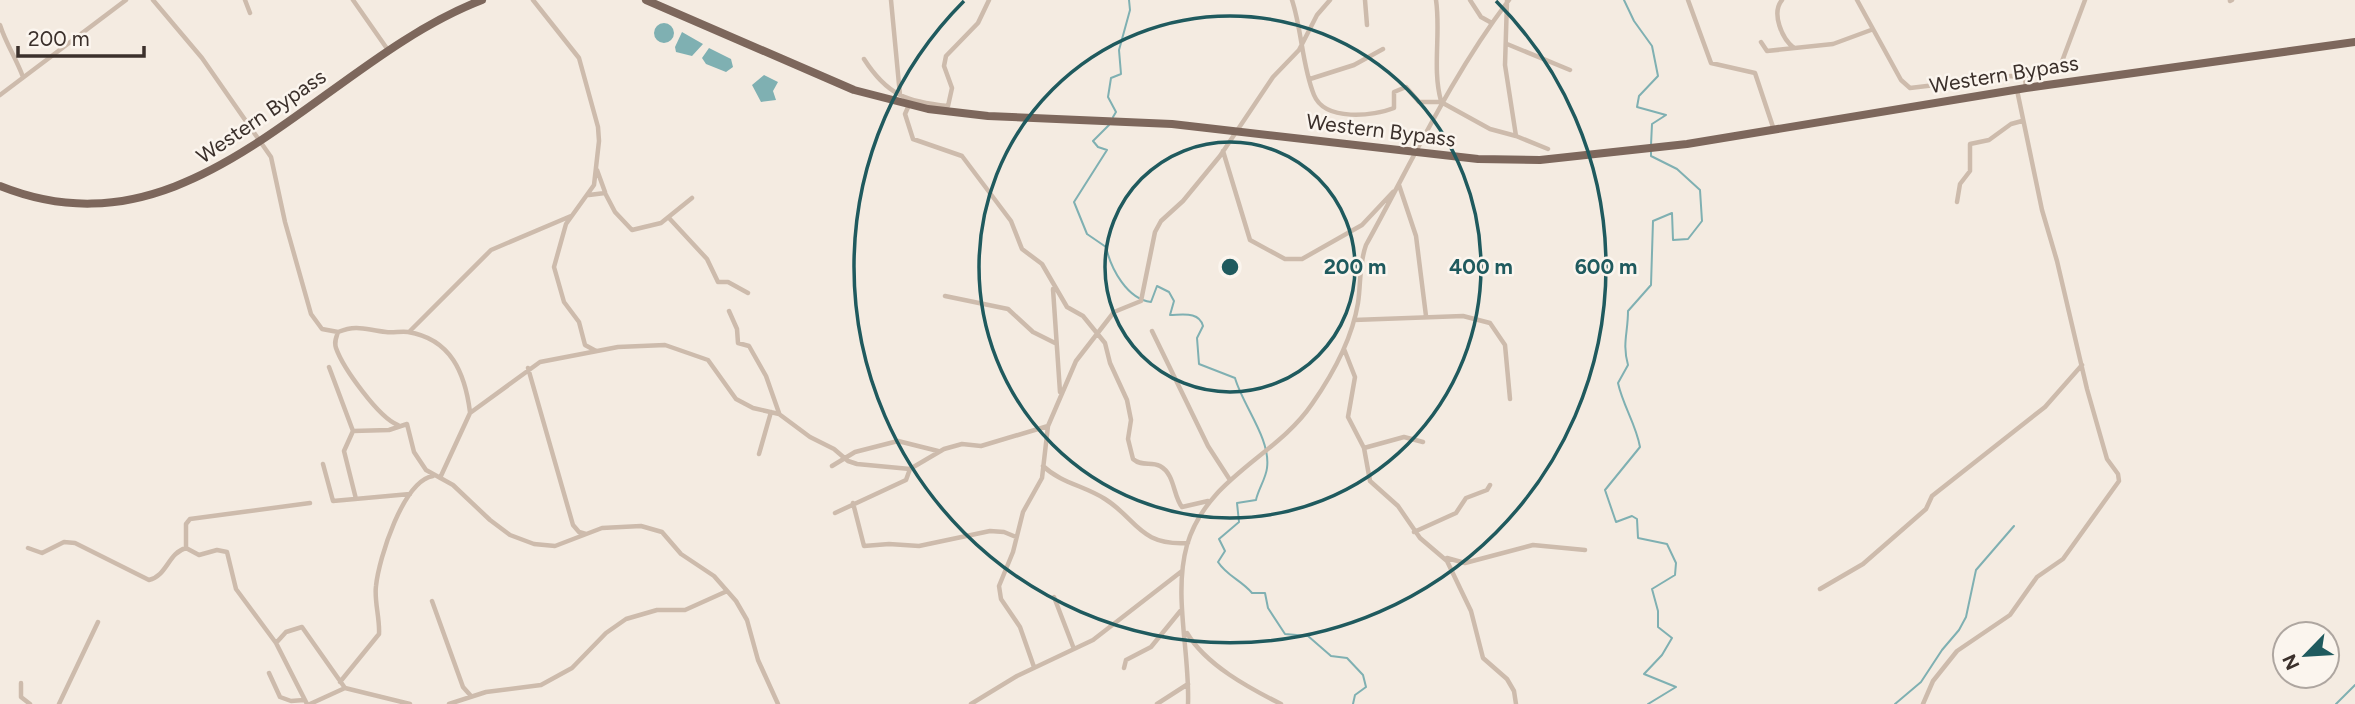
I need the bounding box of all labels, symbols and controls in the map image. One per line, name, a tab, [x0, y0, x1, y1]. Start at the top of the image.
scale bar	[18, 14, 144, 58]
text: 200 m	[28, 26, 90, 51]
street label: Western Bypass	[1928, 50, 2080, 98]
street label: Western Bypass	[192, 64, 330, 168]
street label: Western Bypass	[1305, 108, 1457, 152]
text: 200 m	[1324, 254, 1386, 279]
text: 400 m	[1449, 254, 1513, 279]
text: 600 m	[1575, 254, 1637, 279]
centre of rings	[1218, 255, 1242, 279]
north arrow	[2271, 620, 2341, 690]
text: N	[2278, 650, 2305, 673]

